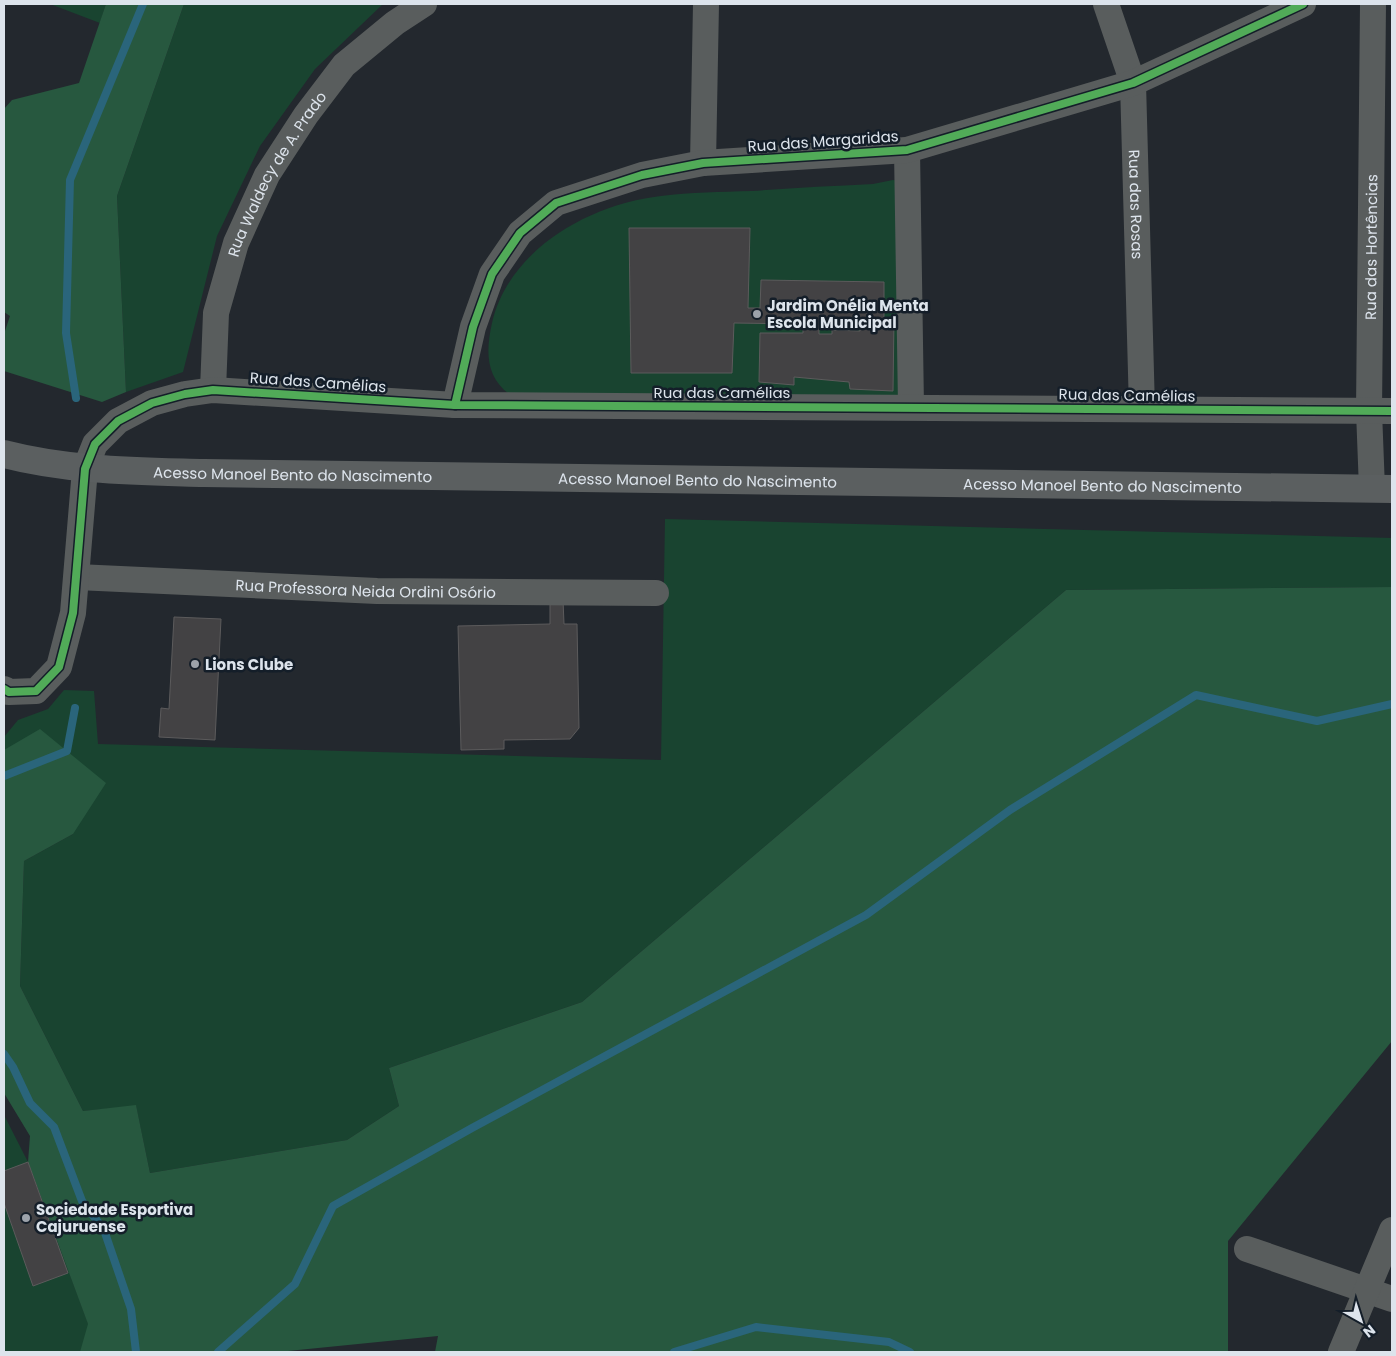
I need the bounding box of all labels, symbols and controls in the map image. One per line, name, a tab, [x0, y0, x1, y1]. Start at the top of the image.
street label: Rua Waldecy de A. Prado	[222, 87, 331, 259]
street label: Rua das Margaridas	[747, 125, 899, 157]
street label: Rua das Rosas	[1124, 149, 1148, 260]
street label: Rua das Hortências	[1359, 174, 1382, 320]
place label: Jardim Onélia Menta Escola Municipal	[767, 295, 929, 333]
marker: Jardim Onélia Menta Escola Municipal	[751, 308, 763, 320]
street label: Rua das Camélias	[249, 367, 387, 397]
street label: Rua das Camélias	[654, 382, 791, 403]
street label: Rua das Camélias	[1058, 383, 1196, 407]
street label: Acesso Manoel Bento do Nascimento	[153, 461, 432, 487]
street label: Acesso Manoel Bento do Nascimento	[558, 467, 837, 492]
street label: Acesso Manoel Bento do Nascimento	[963, 473, 1242, 497]
street label: Rua Professora Neida Ordini Osório	[235, 574, 496, 602]
place label: Lions Clube	[205, 654, 293, 675]
marker: Lions Clube	[189, 658, 201, 670]
place label: Sociedade Esportiva Cajuruense	[36, 1199, 193, 1237]
marker: Sociedade Esportiva Cajuruense	[20, 1212, 32, 1224]
north arrow	[1336, 1296, 1386, 1346]
text: N	[1359, 1320, 1380, 1342]

